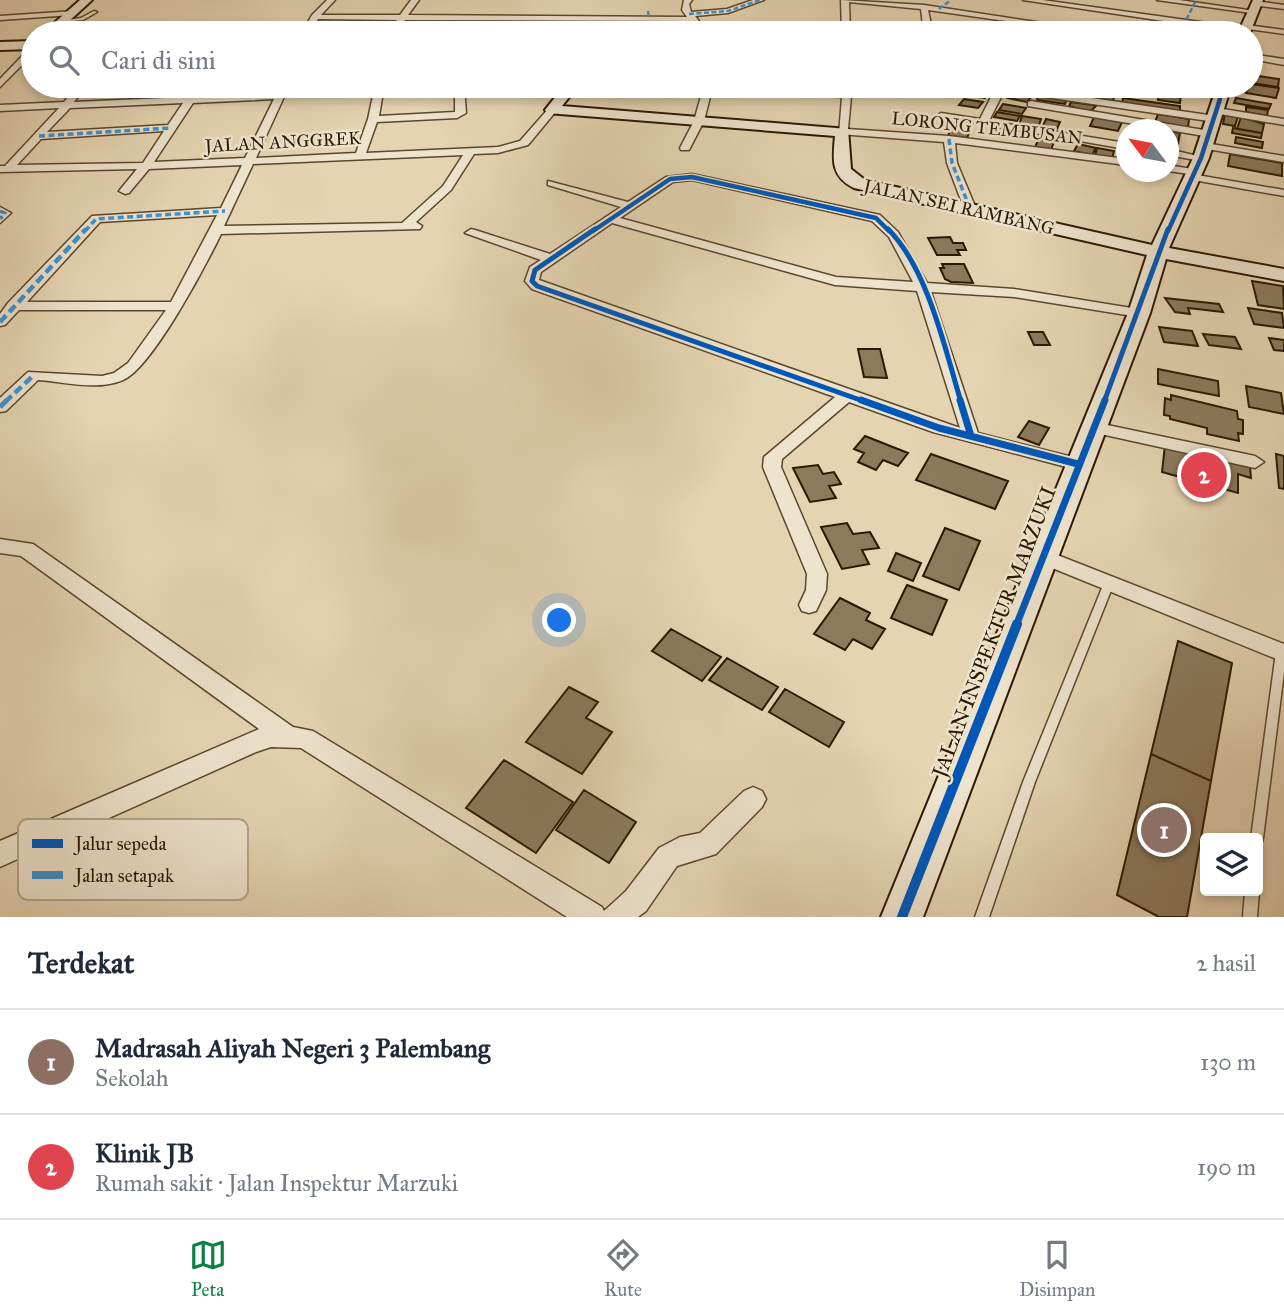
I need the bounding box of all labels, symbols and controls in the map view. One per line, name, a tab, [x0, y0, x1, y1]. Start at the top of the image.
search box	[21, 21, 1263, 98]
icon: search	[45, 41, 83, 79]
text: Cari di sini	[101, 44, 216, 76]
street label: LORONG TEMBUSAN	[890, 107, 1084, 149]
north arrow	[1116, 119, 1179, 182]
street label: JALAN ANGGREK	[202, 127, 363, 158]
street label: JALAN SEI RAMBANG	[859, 174, 1056, 241]
pin: 2	[1181, 449, 1227, 501]
street label: JALAN INSPEKTUR MARZUKI	[926, 483, 1062, 783]
your location	[542, 603, 576, 637]
pin: 1	[1141, 804, 1187, 856]
legend	[18, 819, 248, 900]
text: Jalur sepeda	[73, 832, 167, 856]
map controls	[1200, 833, 1263, 896]
button: layers	[1200, 833, 1263, 896]
text: Jalan setapak	[73, 864, 174, 888]
text: Terdekat	[28, 945, 134, 981]
text: 2 hasil	[1196, 949, 1256, 977]
text: Madrasah Aliyah Negeri 3 Palembang	[95, 1032, 490, 1064]
text: 1	[46, 1048, 56, 1076]
text: 130 m	[1200, 1048, 1256, 1076]
text: Sekolah	[95, 1064, 169, 1092]
text: Klinik JB	[95, 1137, 194, 1169]
text: 2	[45, 1153, 57, 1181]
text: 190 m	[1197, 1153, 1256, 1181]
text: Rumah sakit · Jalan Inspektur Marzuki	[95, 1169, 458, 1197]
tab: Peta	[189, 1236, 227, 1301]
tab: Rute	[604, 1236, 642, 1301]
tab: Disimpan	[1019, 1236, 1095, 1301]

